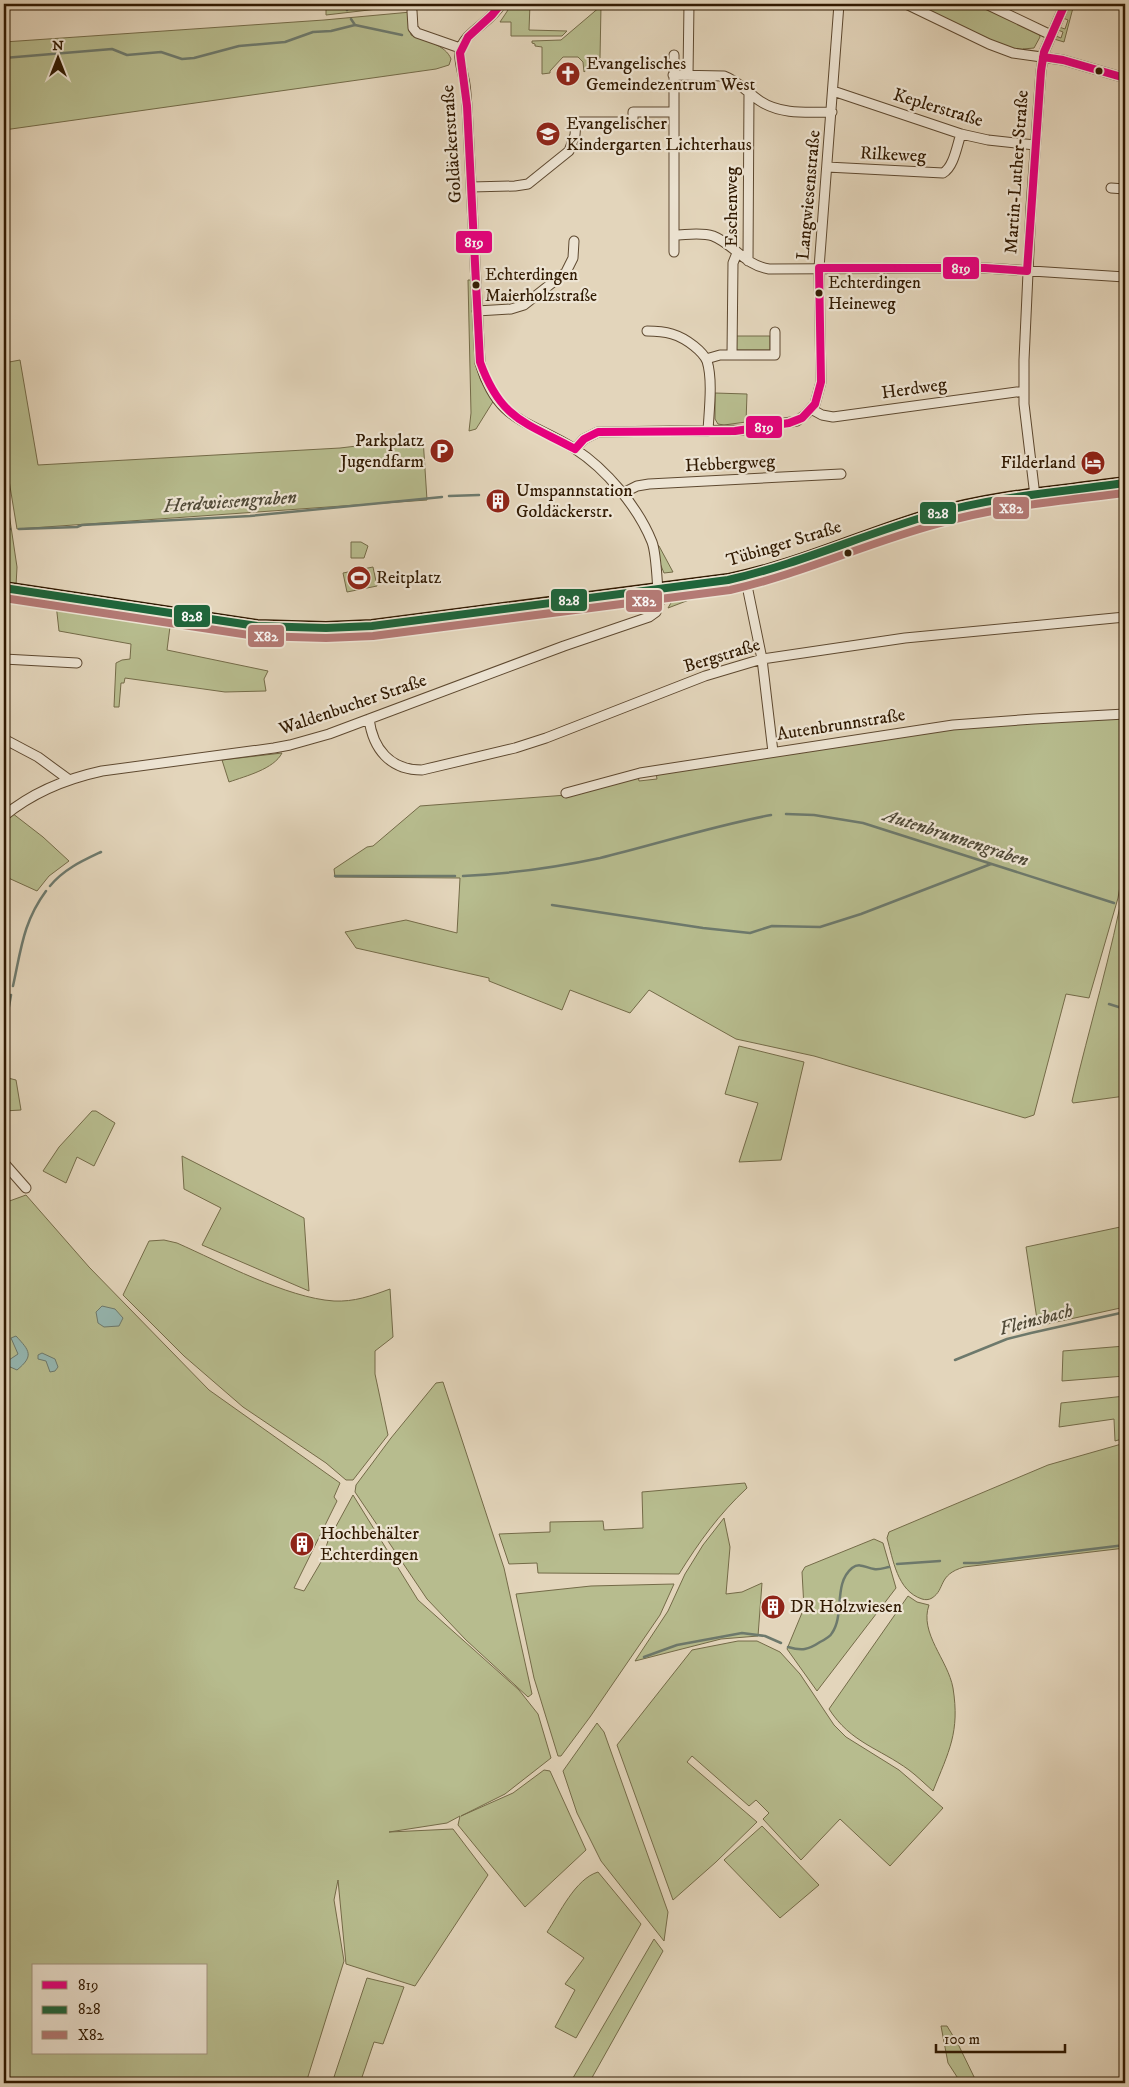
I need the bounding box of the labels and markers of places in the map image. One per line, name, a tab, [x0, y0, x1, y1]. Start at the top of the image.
place label: Evangelisches Gemeindezentrum West	[586, 53, 756, 96]
church icon: Evangelisches Gemeindezentrum West	[555, 61, 581, 87]
unlabelled marker	[1094, 66, 1104, 76]
place label: Evangelischer Kindergarten Lichterhaus	[566, 113, 752, 156]
school or university icon: Evangelischer Kindergarten Lichterhaus	[535, 121, 561, 147]
place label: Echterdingen Maierholzstraße	[485, 264, 597, 307]
place label: Echterdingen Heineweg	[828, 272, 921, 315]
marker: Echterdingen Maierholzstraße	[471, 280, 481, 290]
marker: Echterdingen Heineweg	[814, 288, 824, 298]
place label: Parkplatz Jugendfarm	[338, 430, 424, 473]
parking icon: Parkplatz Jugendfarm	[429, 438, 455, 464]
hotel icon: Filderland	[1080, 450, 1106, 476]
place label: Filderland	[1001, 452, 1076, 474]
place label: Umspannstation Goldäckerstr.	[516, 480, 633, 523]
building icon: Umspannstation Goldäckerstr.	[485, 488, 511, 514]
unlabelled marker	[843, 548, 853, 558]
sports icon: Reitplatz	[346, 565, 372, 591]
place label: Reitplatz	[376, 567, 441, 589]
place label: Hochbehälter Echterdingen	[320, 1523, 419, 1566]
building icon: Hochbehälter Echterdingen	[289, 1531, 315, 1557]
building icon: DR Holzwiesen	[760, 1594, 786, 1620]
place label: DR Holzwiesen	[790, 1596, 903, 1618]

